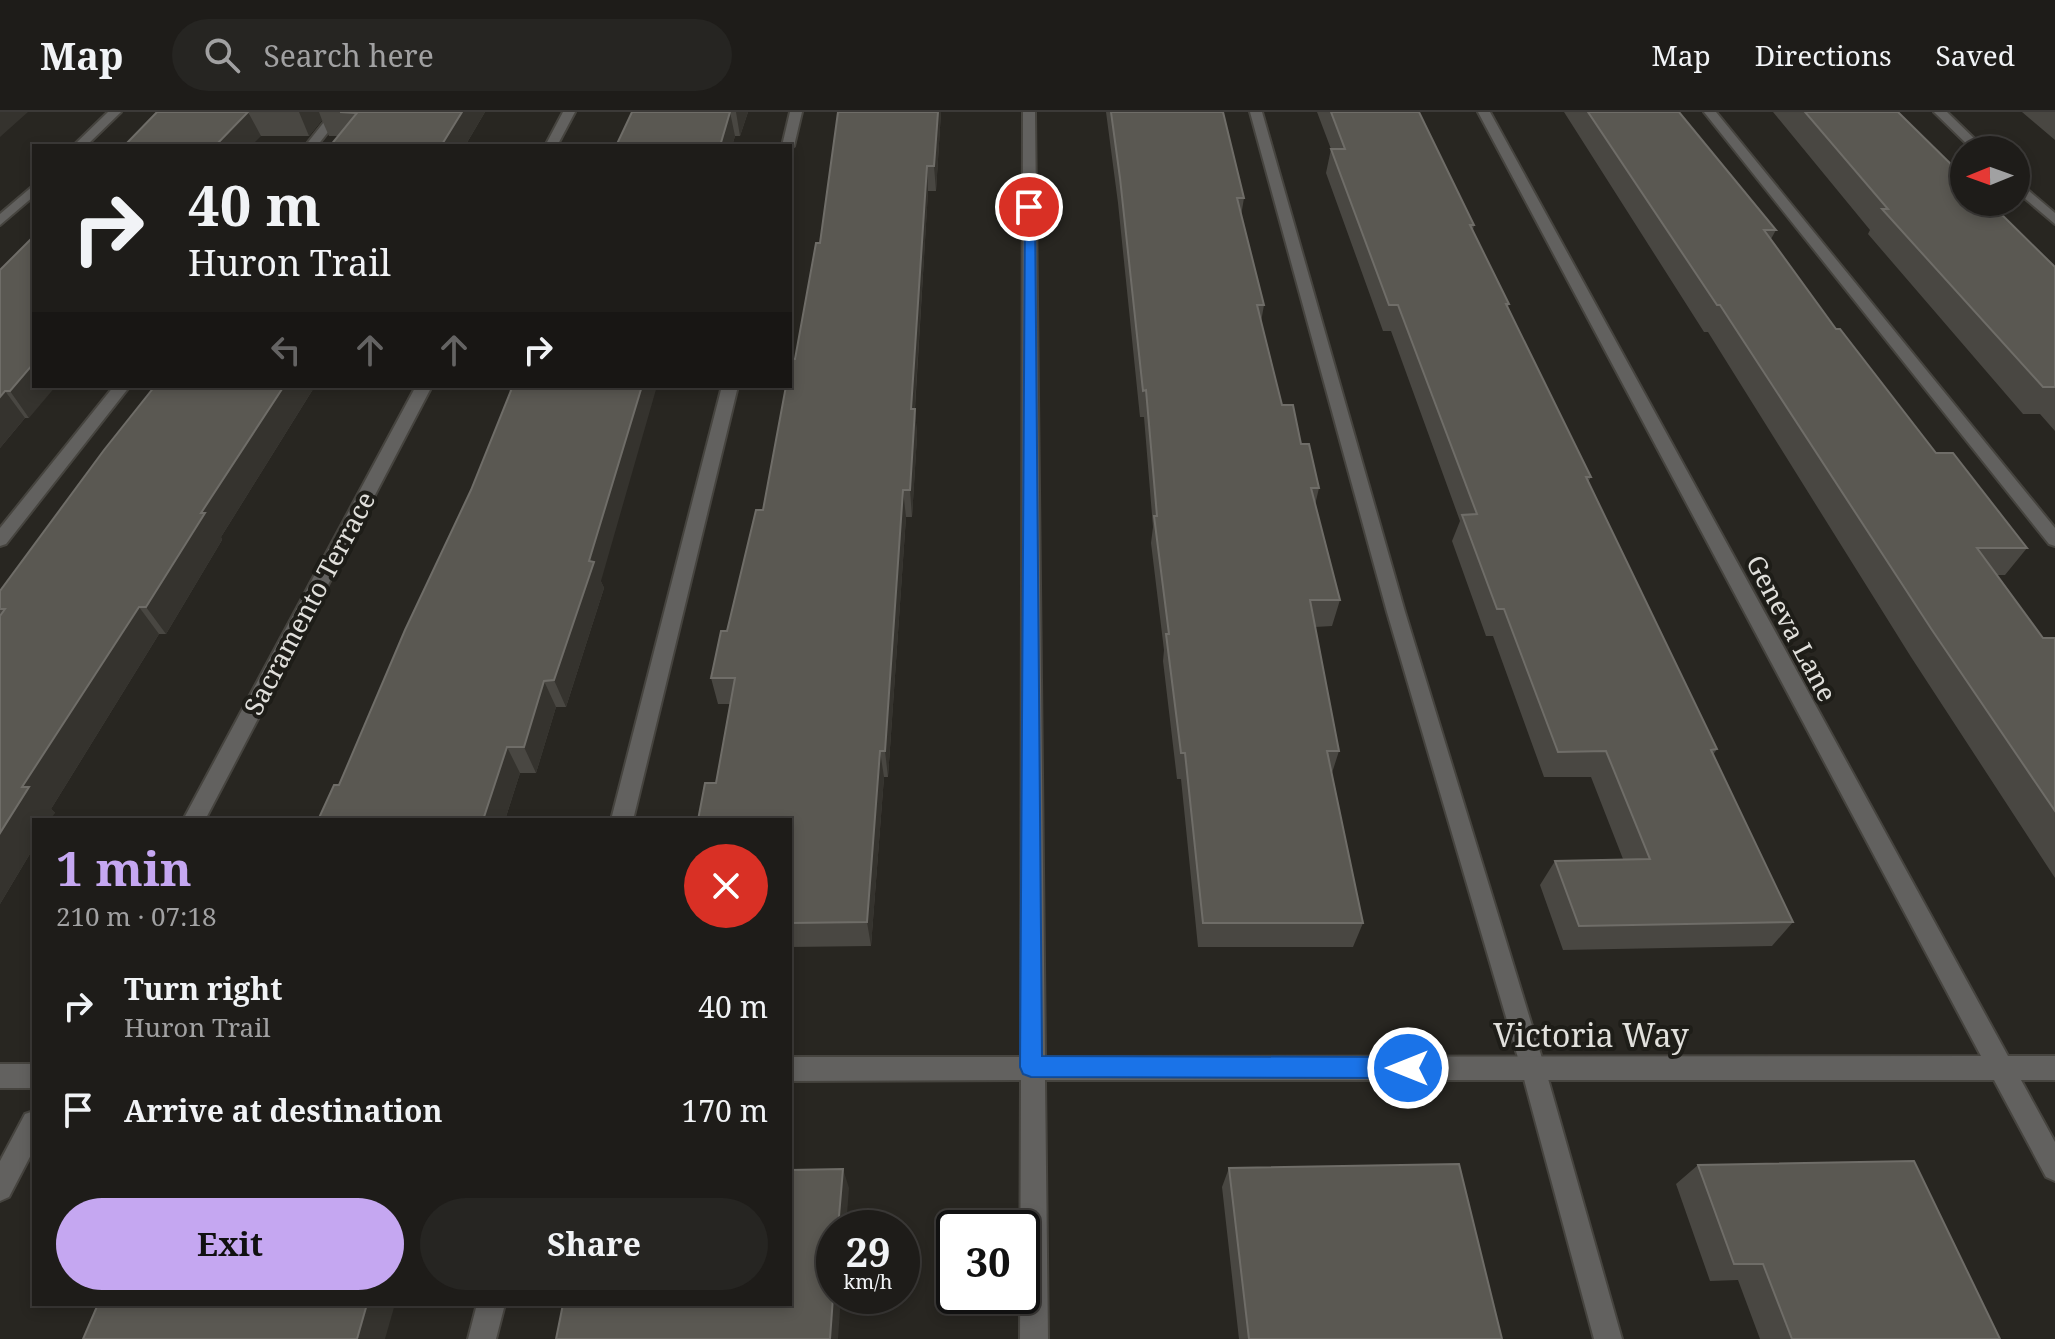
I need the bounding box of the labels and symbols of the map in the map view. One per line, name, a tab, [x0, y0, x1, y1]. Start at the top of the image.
north arrow	[1950, 136, 2030, 216]
pin	[995, 173, 1063, 241]
street label: Sacramento Terrace	[235, 485, 383, 721]
street label: Geneva Lane	[1738, 548, 1846, 708]
street label: Victoria Way	[1493, 1013, 1690, 1056]
position arrow	[1366, 1026, 1450, 1110]
speed limit sign: 30	[936, 1210, 1040, 1314]

